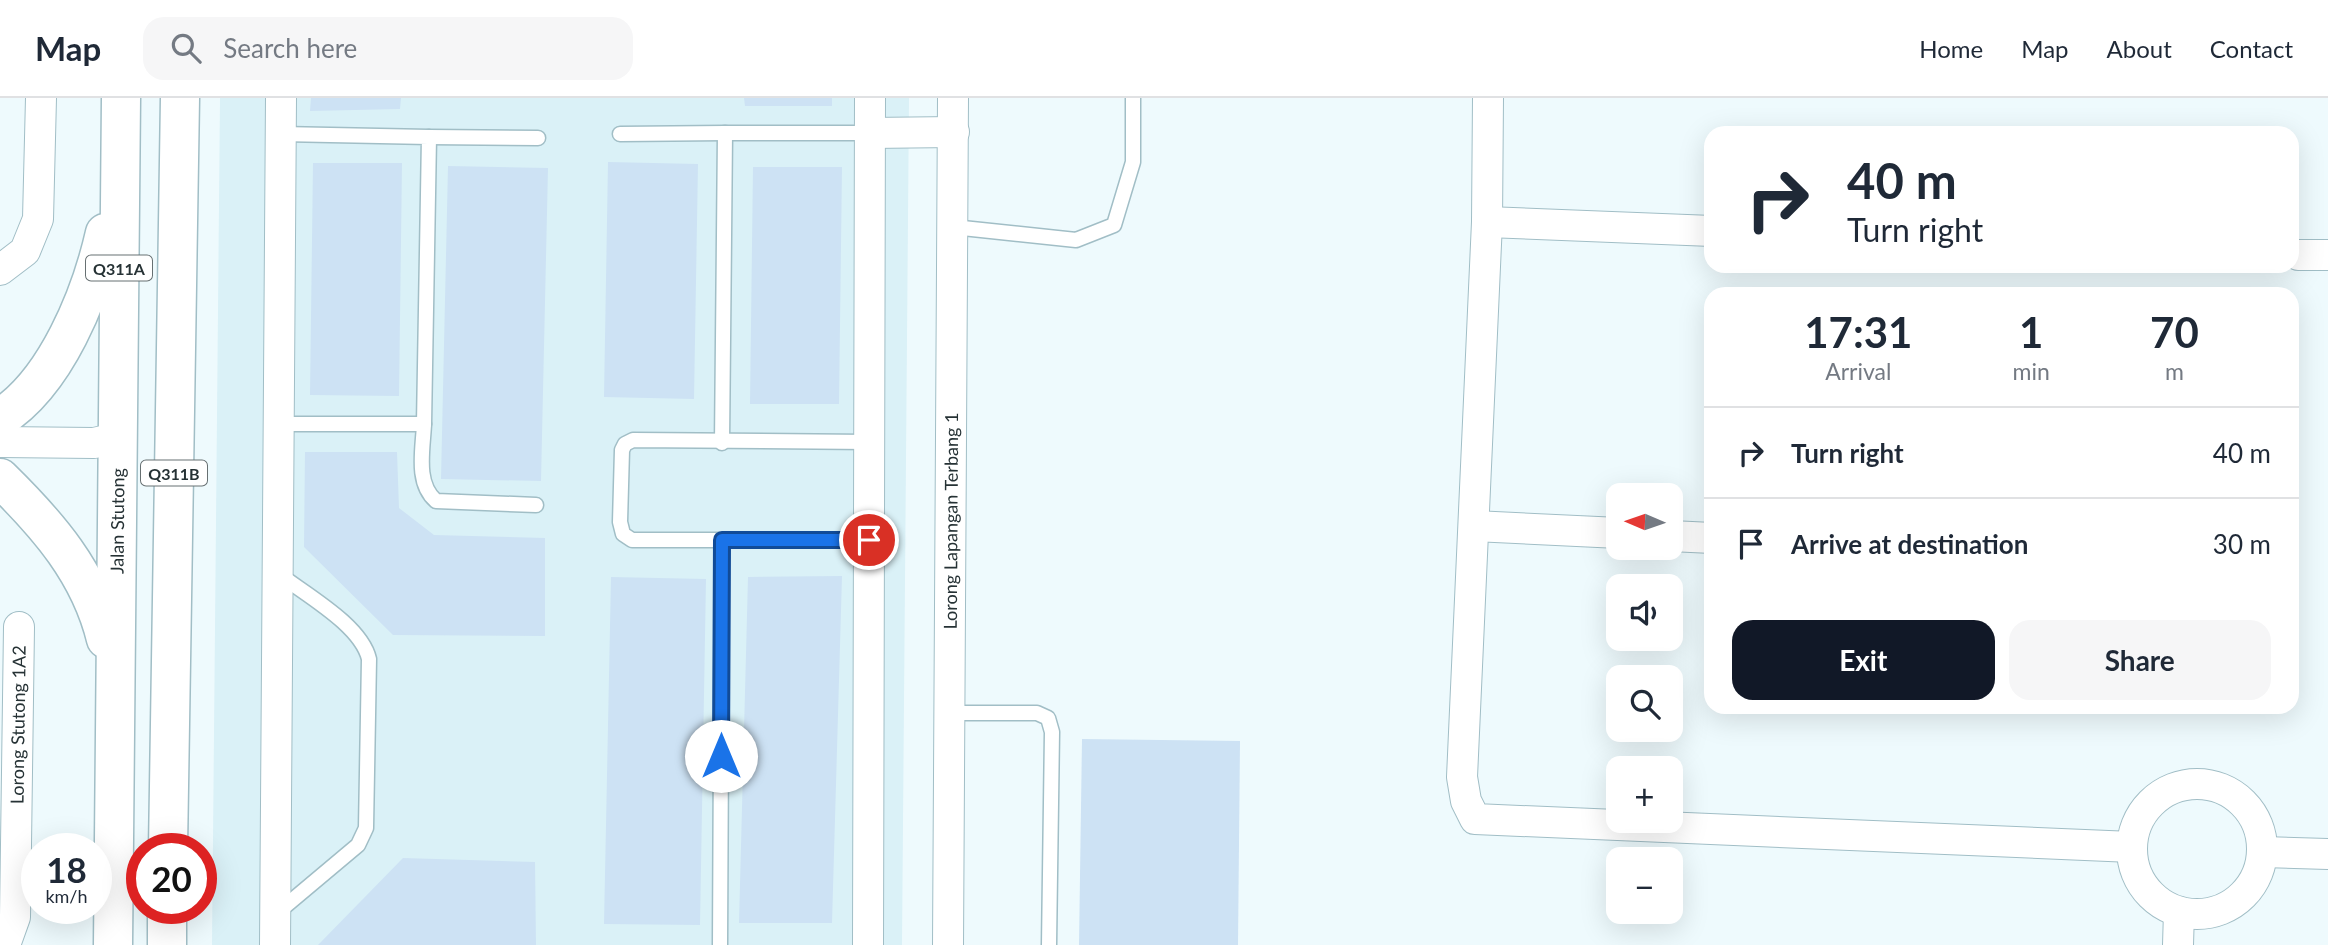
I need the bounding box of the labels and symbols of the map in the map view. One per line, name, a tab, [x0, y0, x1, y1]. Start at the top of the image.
road number: Q311A	[86, 256, 152, 280]
street label: Lorong Lapangan Terbang 1	[939, 412, 962, 630]
road number: Q311B	[141, 460, 207, 486]
street label: Jalan Stutong	[106, 468, 129, 574]
north arrow	[1606, 483, 1684, 560]
pin	[839, 510, 899, 570]
street label: Lorong Stutong 1A2	[6, 645, 30, 804]
position arrow	[684, 719, 758, 793]
speed limit sign: 20	[126, 833, 217, 924]

